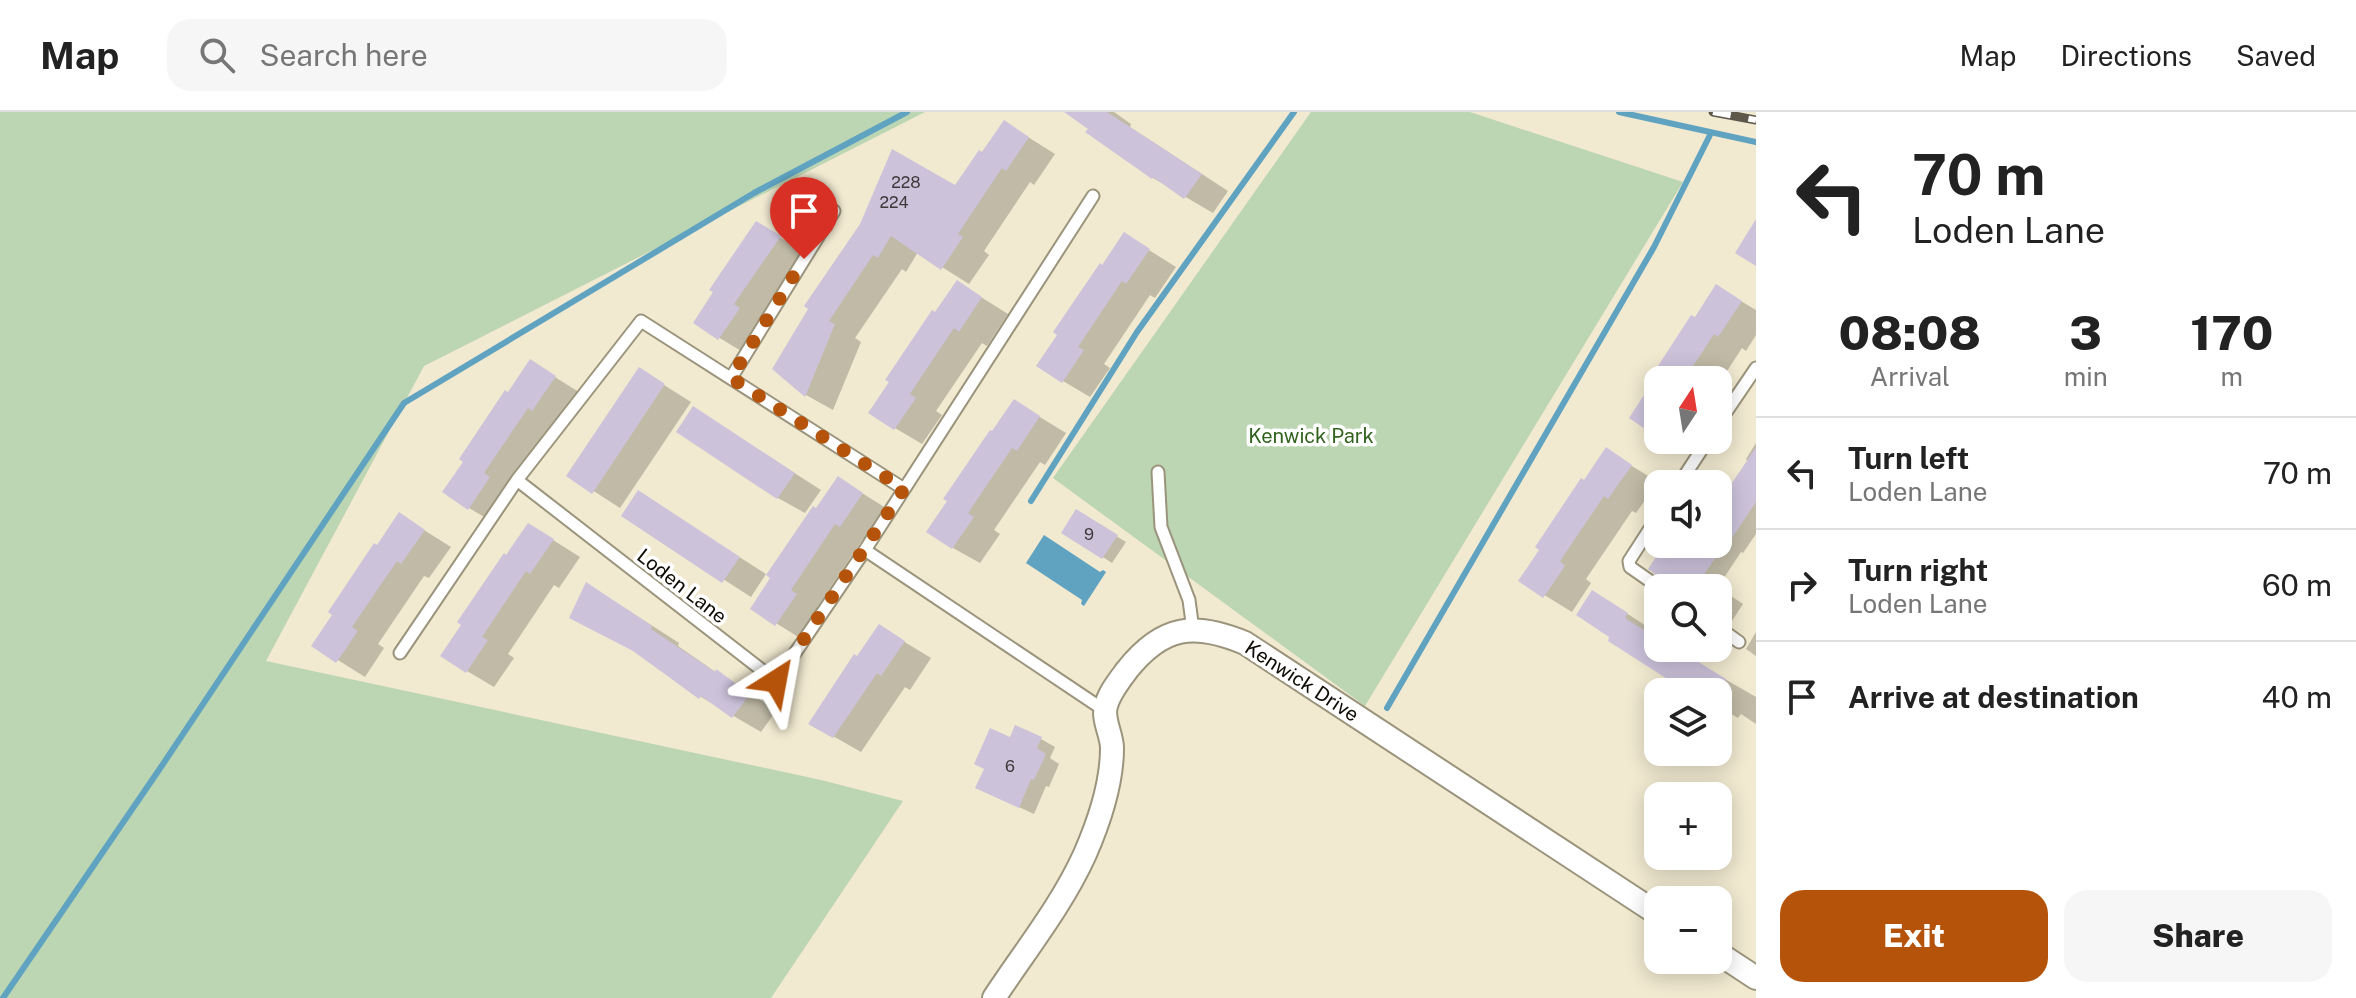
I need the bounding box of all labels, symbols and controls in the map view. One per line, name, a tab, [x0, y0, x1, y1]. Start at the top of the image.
search box	[167, 19, 727, 91]
text: Map	[40, 33, 119, 78]
icon: search	[195, 33, 239, 77]
text: Search here	[259, 37, 428, 73]
text: Map	[1960, 39, 2016, 72]
text: Directions	[2060, 39, 2192, 72]
text: Saved	[2236, 39, 2316, 72]
text: 70 m	[1912, 142, 2045, 208]
icon: left	[1780, 144, 1884, 248]
house number: 228	[891, 173, 921, 192]
pin	[770, 177, 838, 259]
icon: arrive	[782, 189, 826, 233]
house number: 224	[879, 193, 909, 212]
text: Loden Lane	[1912, 209, 2105, 251]
text: 08:08	[1839, 304, 1981, 361]
text: 3	[2069, 304, 2102, 361]
text: 170	[2190, 304, 2273, 361]
text: Arrival	[1870, 361, 1950, 392]
text: min	[2064, 361, 2108, 392]
text: m	[2221, 361, 2243, 392]
north arrow	[1644, 366, 1732, 454]
map controls	[1644, 366, 1732, 974]
park label: Kenwick Park	[1248, 424, 1374, 448]
text: Turn left	[1848, 440, 1969, 476]
icon: left	[1780, 451, 1824, 495]
text: 70 m	[2263, 455, 2332, 491]
button: sound	[1644, 470, 1732, 558]
text: Loden Lane	[1848, 476, 1987, 507]
house number: 9	[1084, 525, 1094, 544]
street label: Loden Lane	[632, 544, 732, 628]
text: Turn right	[1848, 552, 1988, 588]
icon: right	[1780, 563, 1824, 607]
text: 60 m	[2262, 567, 2332, 603]
button: search	[1644, 574, 1732, 662]
text: Loden Lane	[1848, 588, 1987, 619]
street label: Kenwick Drive	[1241, 635, 1363, 727]
position arrow	[734, 639, 818, 723]
icon: arrive	[1780, 675, 1824, 719]
button: layers	[1644, 678, 1732, 766]
text: Arrive at destination	[1848, 679, 2139, 715]
text: 40 m	[2262, 679, 2332, 715]
house number: 6	[1005, 757, 1015, 776]
button: +	[1644, 782, 1732, 870]
button: −	[1644, 886, 1732, 974]
button: Exit	[1780, 890, 2048, 982]
button: Share	[2064, 890, 2332, 982]

